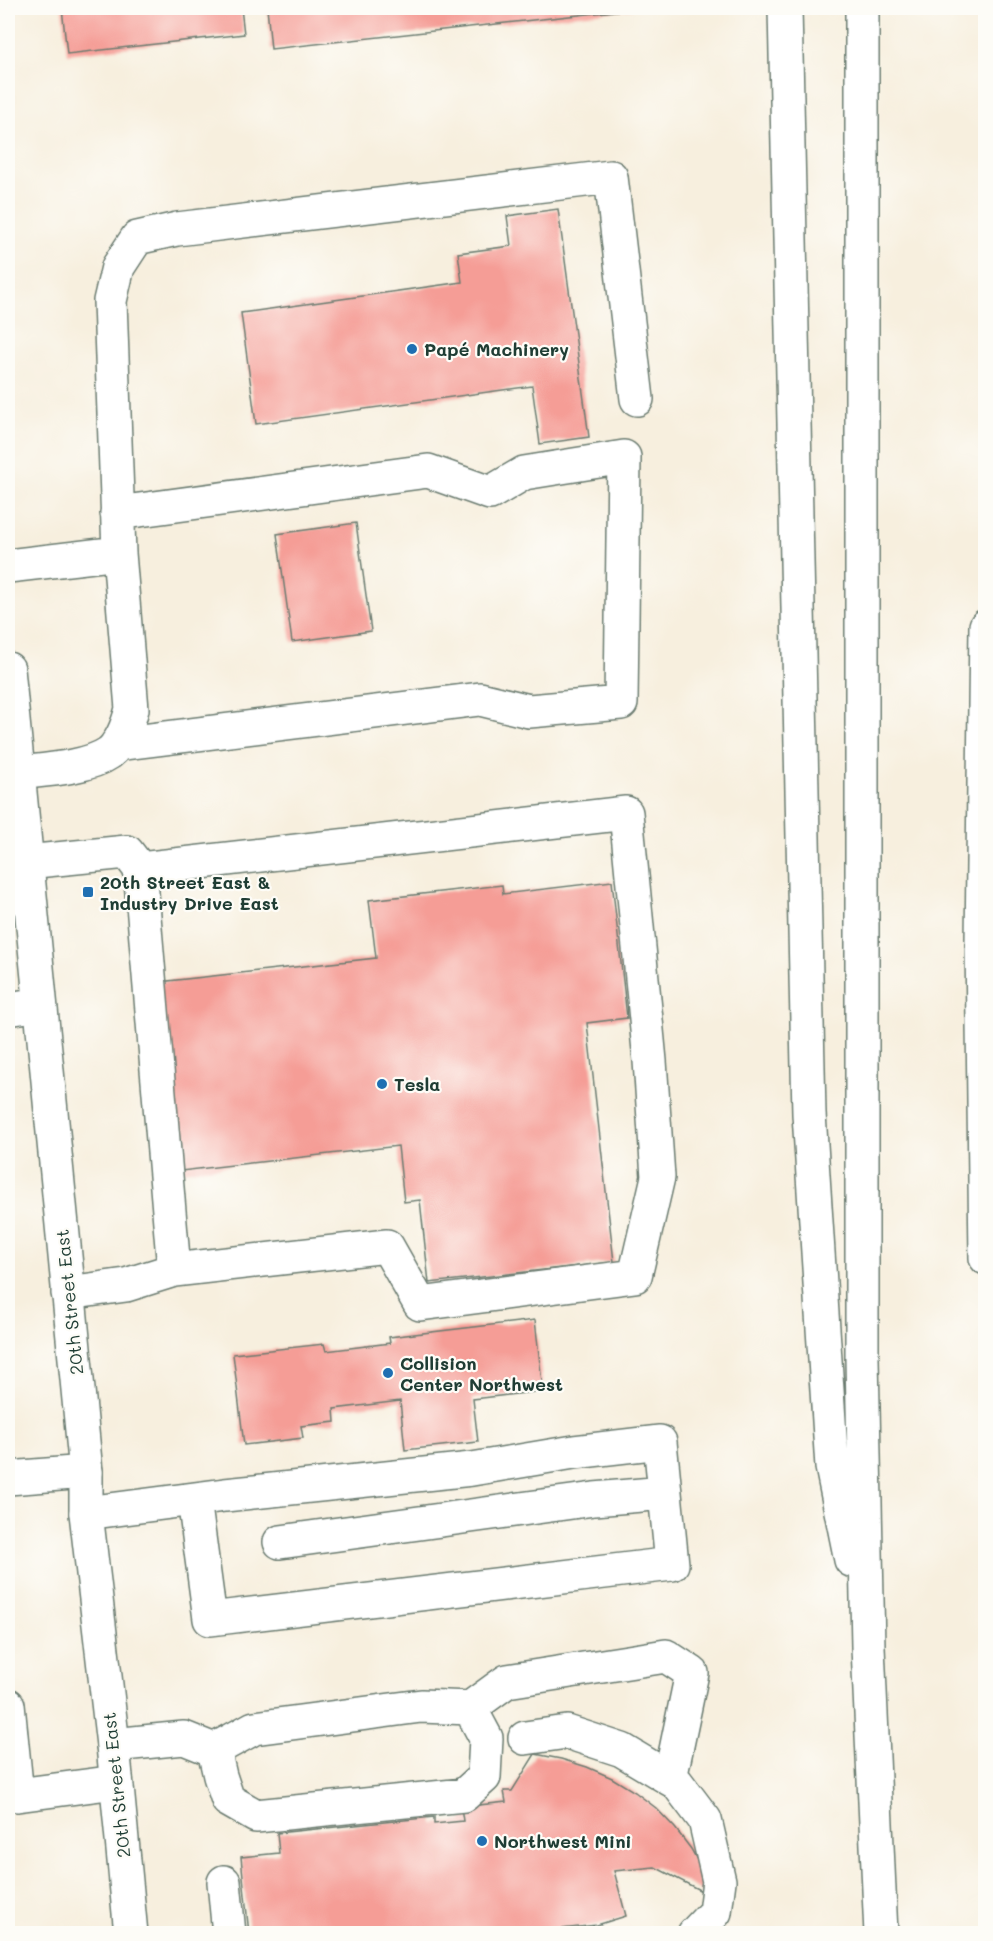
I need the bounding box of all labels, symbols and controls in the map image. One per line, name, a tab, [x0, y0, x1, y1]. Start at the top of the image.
place label: Papé Machinery	[424, 337, 569, 361]
marker: Papé Machinery	[405, 342, 419, 356]
place label: 20th Street East & Industry Drive East	[100, 870, 279, 915]
marker: 20th Street East & Industry Drive East	[81, 885, 95, 899]
place label: Tesla	[394, 1072, 440, 1096]
marker: Tesla	[375, 1077, 389, 1091]
street label: 20th Street East	[49, 1228, 89, 1376]
place label: Collision Center Northwest	[400, 1351, 563, 1396]
marker: Collision Center Northwest	[381, 1366, 395, 1380]
street label: 20th Street East	[96, 1711, 136, 1859]
place label: Northwest Mini	[494, 1829, 632, 1853]
marker: Northwest Mini	[475, 1834, 489, 1848]

